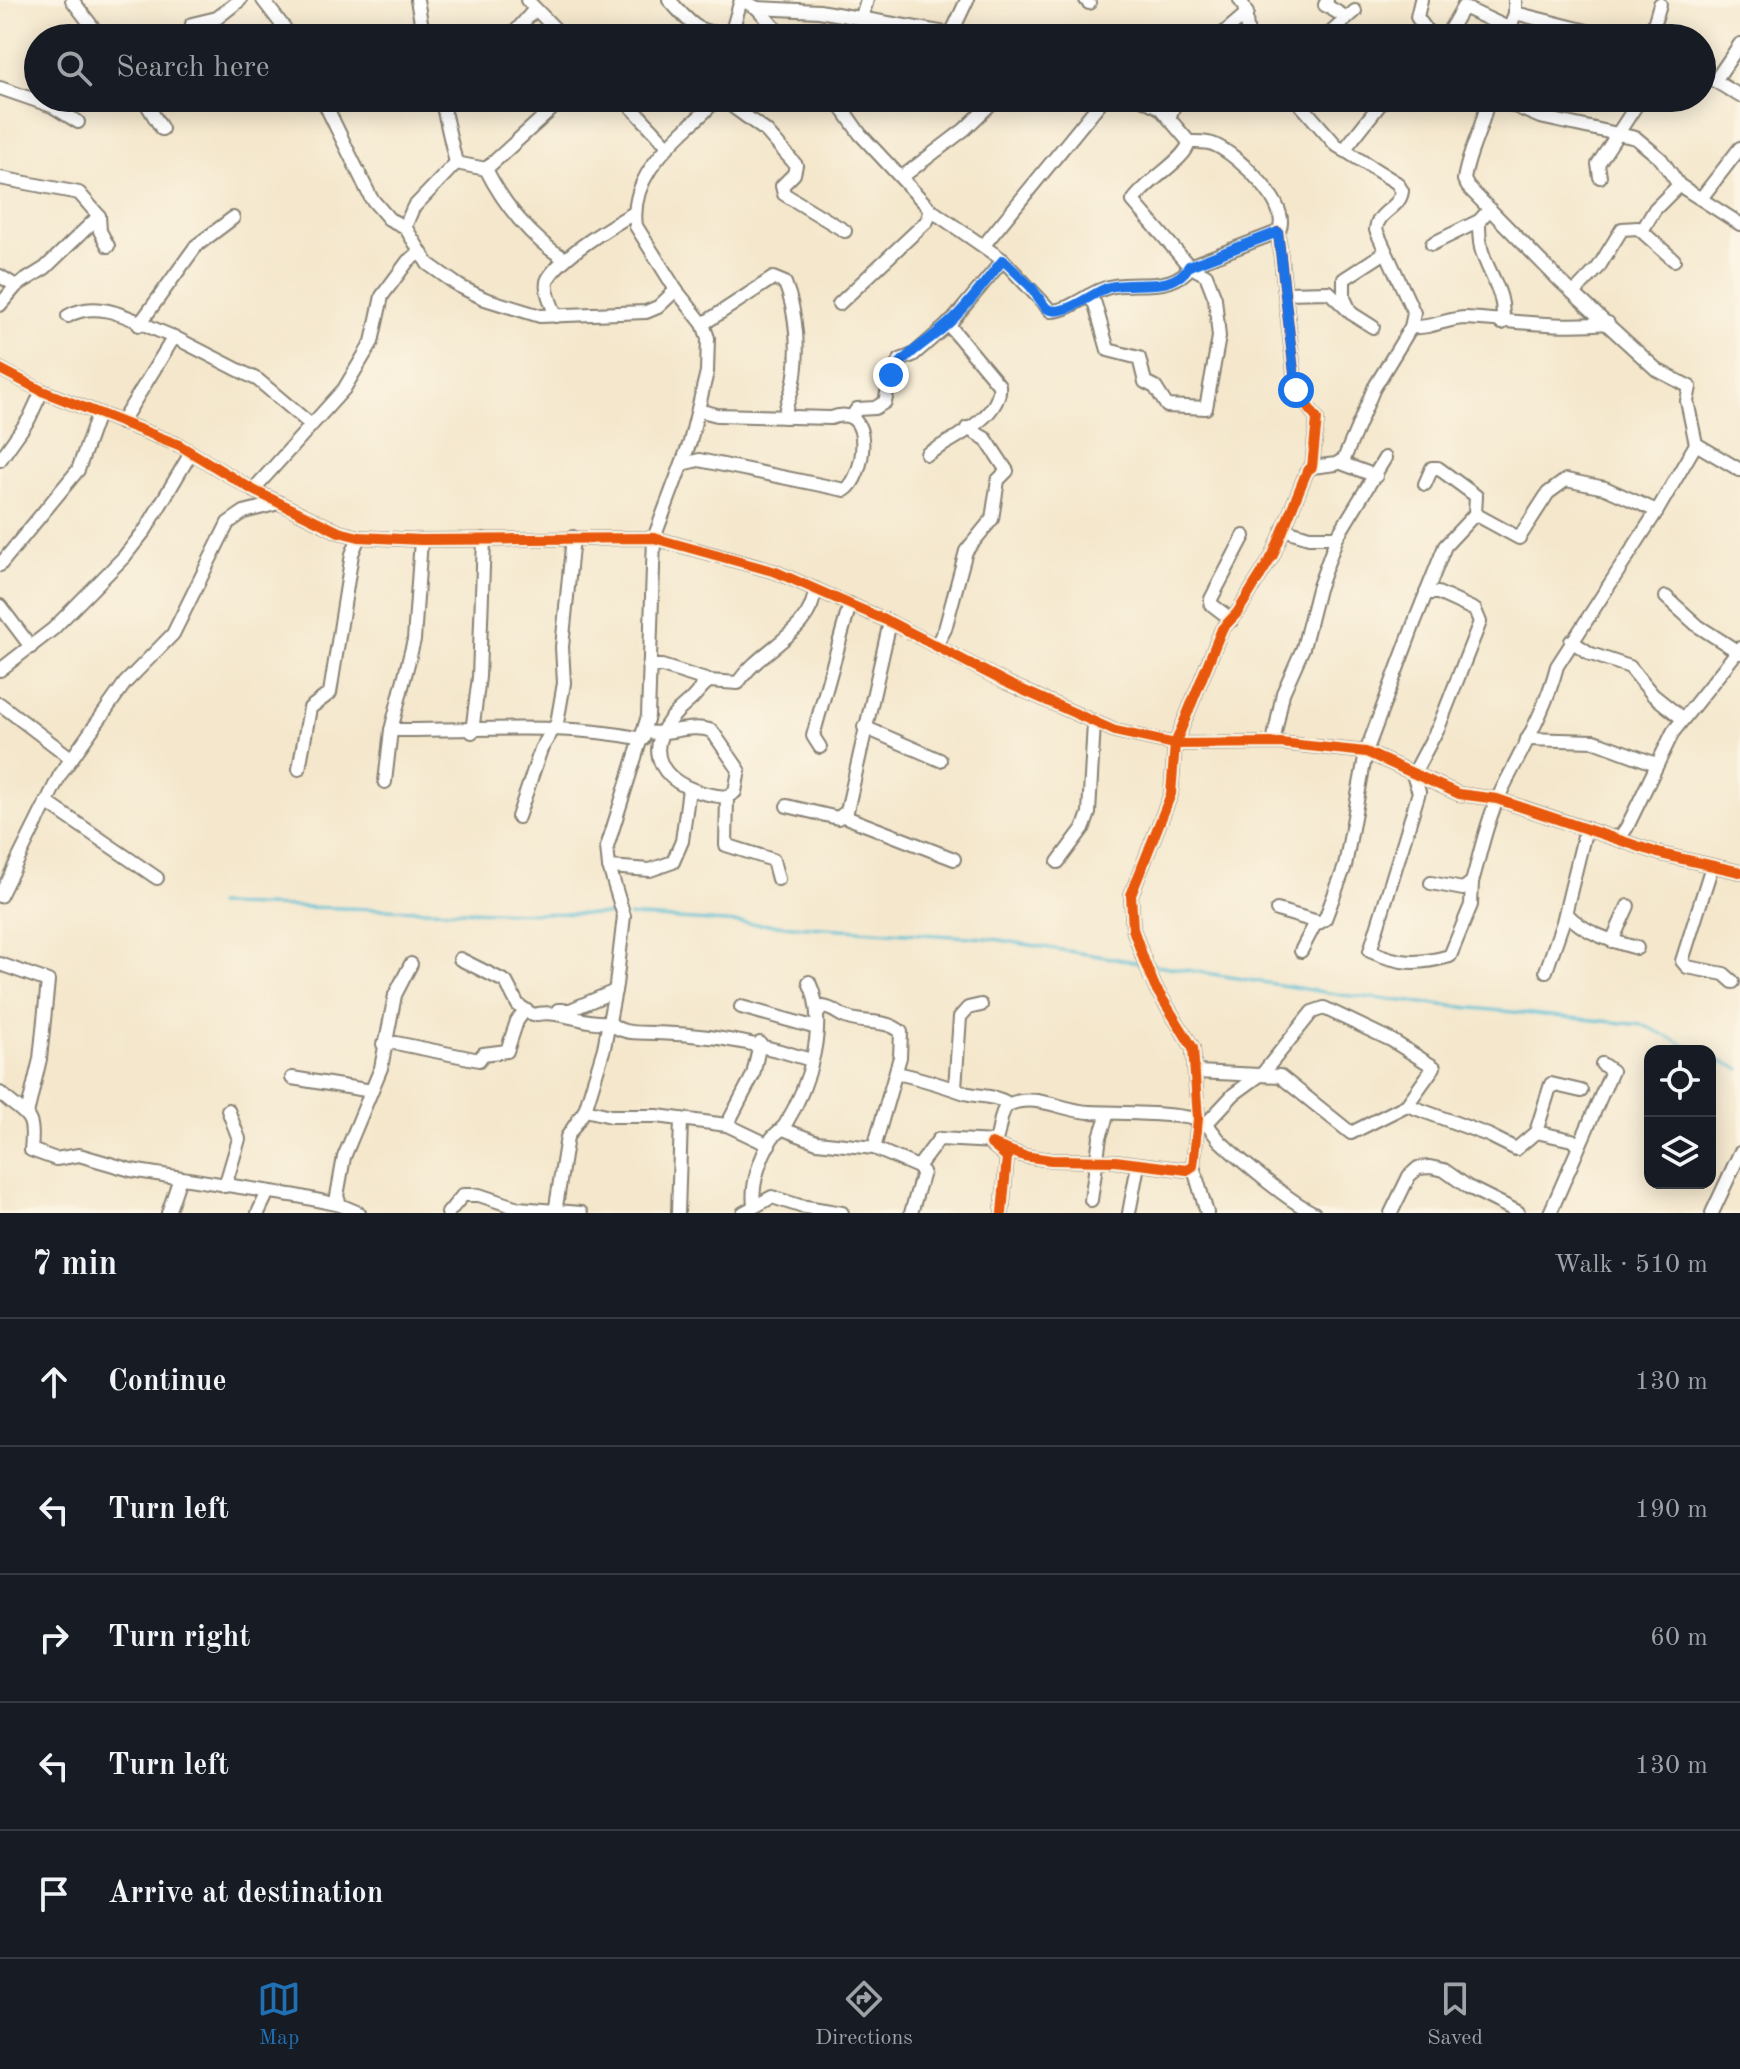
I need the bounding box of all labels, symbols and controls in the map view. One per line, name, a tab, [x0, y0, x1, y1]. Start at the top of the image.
search box	[24, 24, 1716, 112]
icon: search	[52, 46, 96, 90]
text: Search here	[116, 53, 270, 83]
route end	[873, 357, 909, 393]
route start	[1278, 372, 1314, 408]
map controls	[1644, 1045, 1716, 1189]
button: locate	[1644, 1045, 1716, 1117]
button: layers	[1644, 1117, 1716, 1189]
text: 7 min	[32, 1248, 117, 1282]
text: Walk · 510 m	[1554, 1252, 1708, 1278]
icon: ahead	[32, 1360, 76, 1404]
text: Continue	[108, 1367, 227, 1397]
text: 130 m	[1635, 1369, 1708, 1395]
icon: left	[32, 1488, 76, 1532]
text: Turn left	[108, 1495, 229, 1525]
text: 190 m	[1635, 1497, 1708, 1523]
icon: right	[32, 1616, 76, 1660]
text: Turn right	[108, 1623, 250, 1653]
text: 60 m	[1650, 1625, 1708, 1651]
icon: left	[32, 1744, 76, 1788]
text: Turn left	[108, 1751, 229, 1781]
text: 130 m	[1635, 1753, 1708, 1779]
icon: arrive	[32, 1872, 76, 1916]
text: Arrive at destination	[108, 1879, 383, 1909]
tab: Map	[257, 1977, 301, 2052]
tab: Directions	[815, 1977, 913, 2052]
tab: Saved	[1427, 1977, 1483, 2052]

